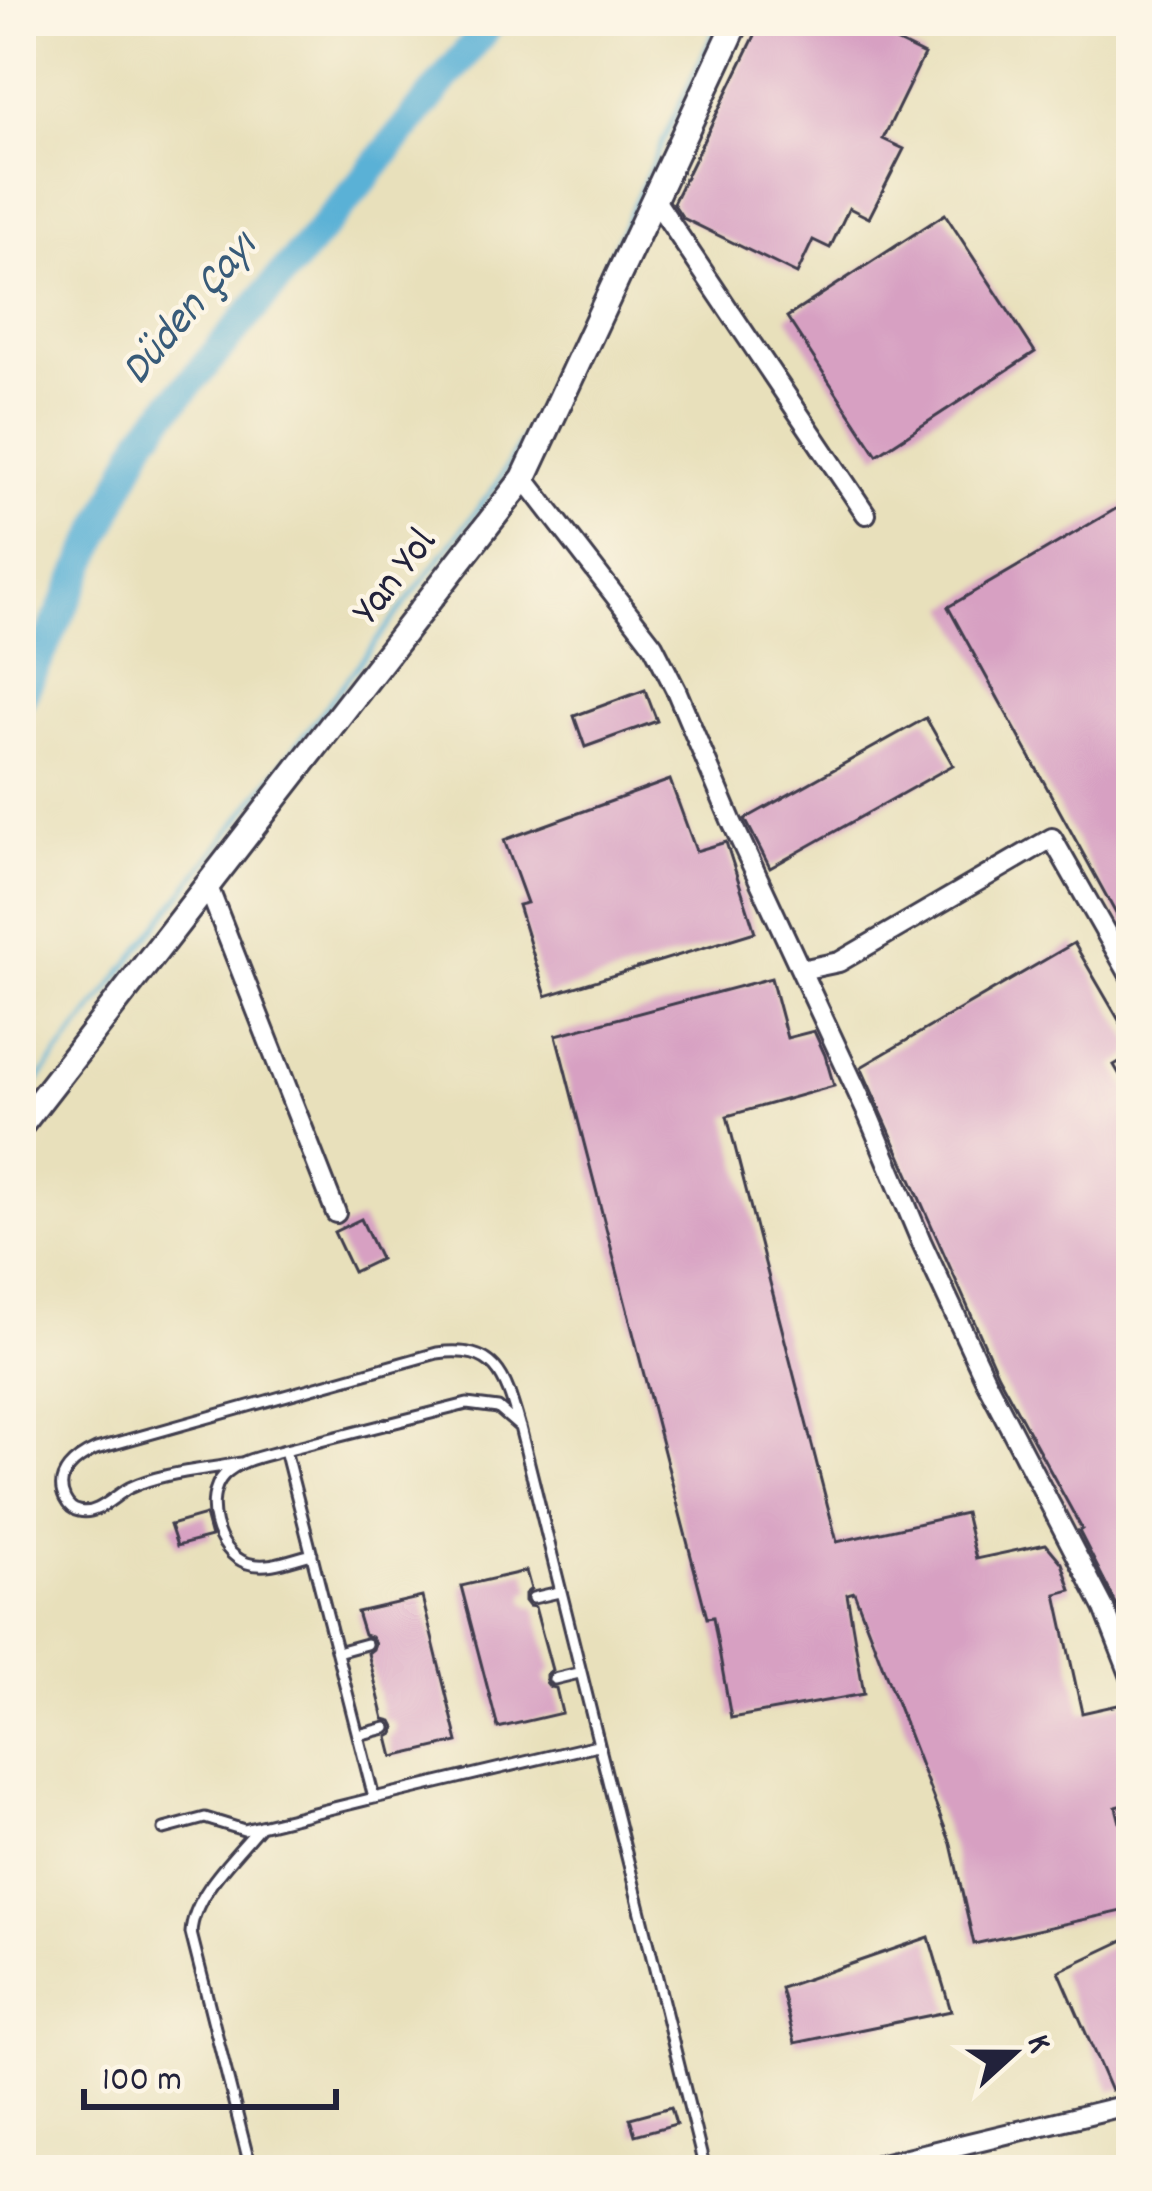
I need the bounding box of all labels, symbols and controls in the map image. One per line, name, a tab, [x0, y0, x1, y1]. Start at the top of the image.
water label: Düden Çayı	[108, 217, 276, 401]
street label: Yan Yol	[340, 517, 454, 639]
north arrow	[954, 1993, 1074, 2113]
text: K	[1012, 2029, 1062, 2060]
scale bar	[84, 2035, 336, 2109]
text: 100 m	[102, 2056, 182, 2108]

